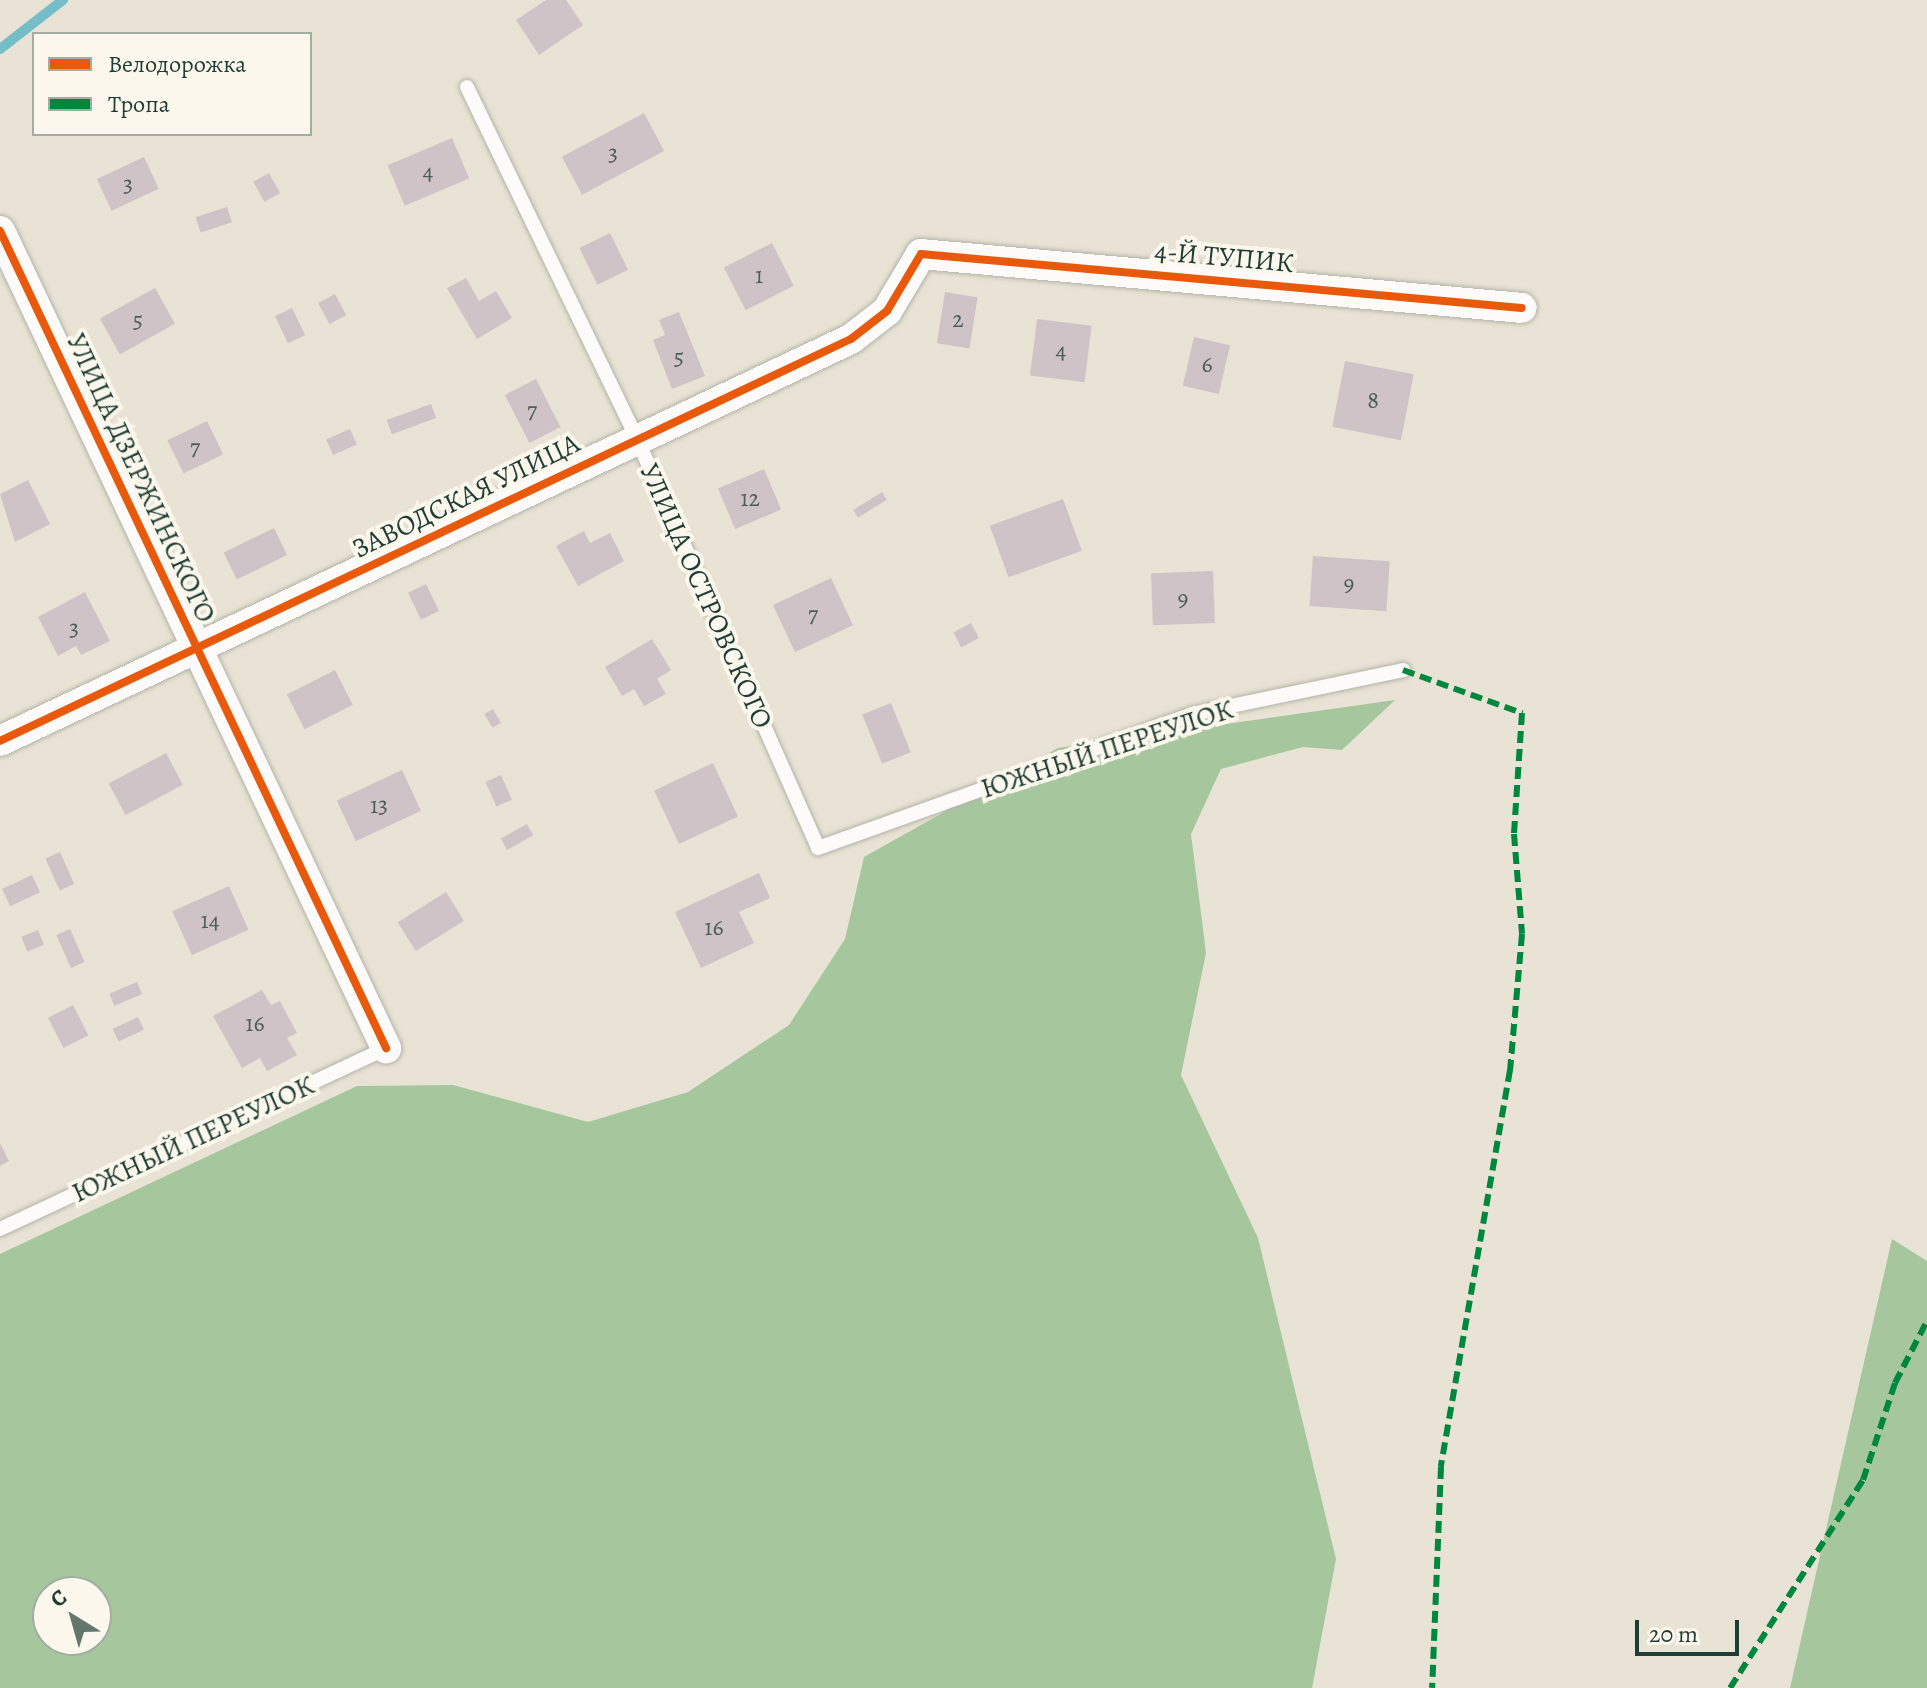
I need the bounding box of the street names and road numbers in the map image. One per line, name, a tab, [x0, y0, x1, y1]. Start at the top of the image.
street label: 4-Й ТУПИК	[1153, 234, 1295, 280]
street label: УЛИЦА ДЗЕРЖИНСКОГО	[59, 328, 223, 628]
street label: ЗАВОДСКАЯ УЛИЦА	[347, 426, 585, 566]
street label: УЛИЦА ОСТРОВСКОГО	[632, 458, 780, 734]
street label: ЮЖНЫЙ ПЕРЕУЛОК	[977, 692, 1237, 806]
street label: ЮЖНЫЙ ПЕРЕУЛОК	[67, 1068, 319, 1210]

